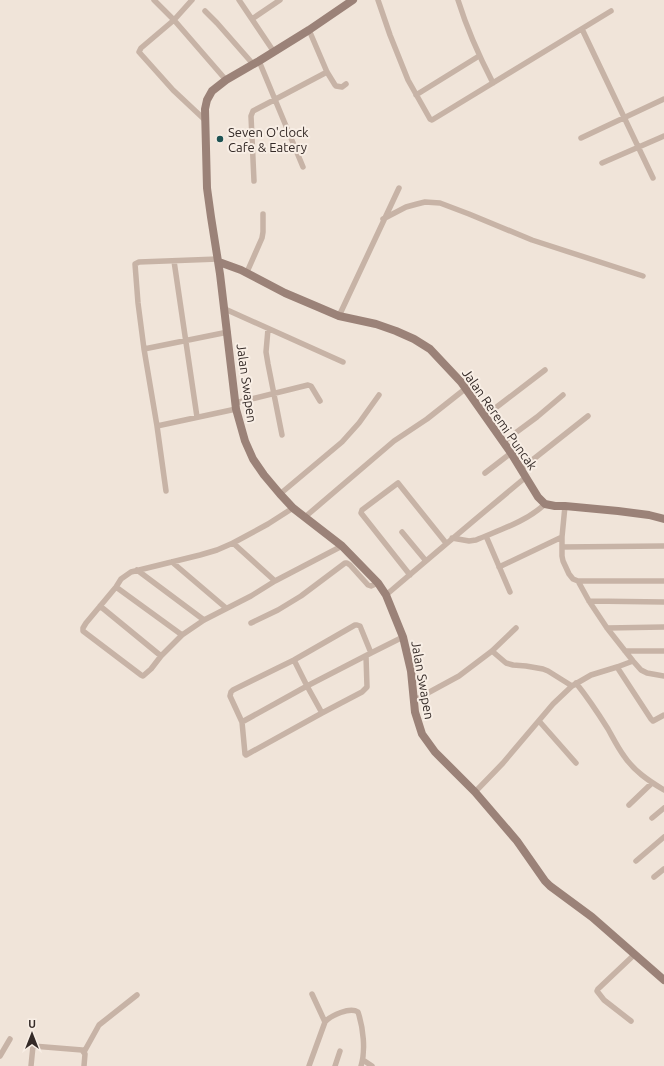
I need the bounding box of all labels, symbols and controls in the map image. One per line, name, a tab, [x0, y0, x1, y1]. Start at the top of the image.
place label: Seven O'clock Cafe & Eatery	[228, 125, 309, 154]
marker: Seven O'clock Cafe & Eatery	[215, 134, 225, 144]
street label: Jalan Swapen	[235, 343, 259, 423]
street label: Jalan Reremi Puncak	[460, 366, 540, 473]
street label: Jalan Swapen	[409, 640, 437, 720]
north arrow	[12, 1014, 52, 1054]
text: U	[28, 1018, 36, 1030]

